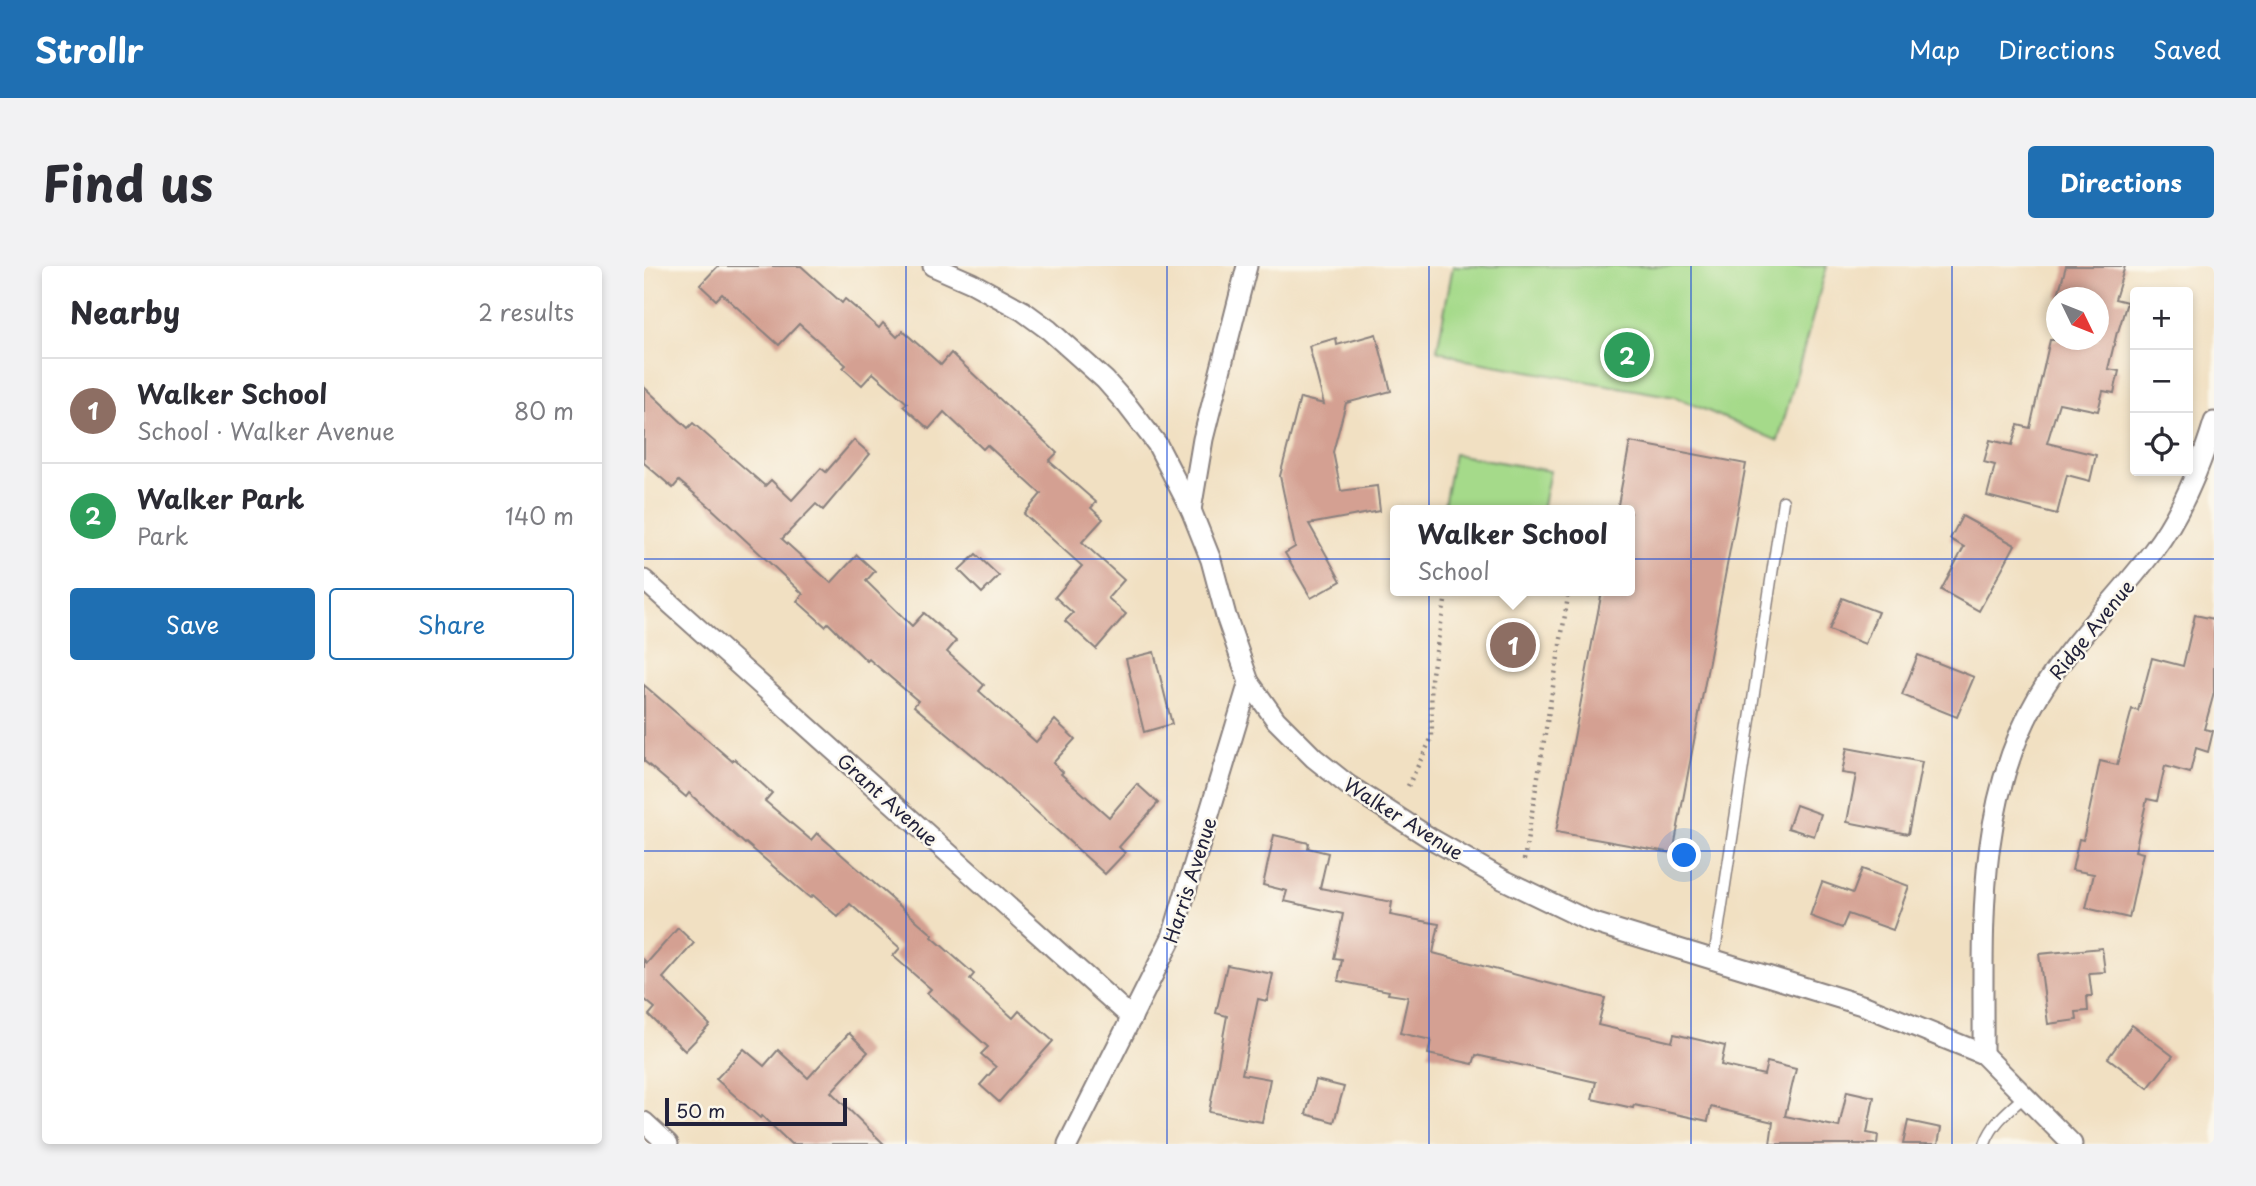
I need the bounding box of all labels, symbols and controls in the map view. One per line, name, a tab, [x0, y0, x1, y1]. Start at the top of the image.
text: Strollr	[35, 24, 144, 74]
text: Map	[1909, 31, 1960, 67]
text: Directions	[1998, 31, 2115, 67]
text: Saved	[2153, 31, 2221, 67]
text: Find us	[42, 145, 213, 219]
button: Directions	[2028, 146, 2214, 218]
north arrow	[2046, 287, 2109, 350]
map controls	[2130, 287, 2193, 476]
button: +	[2130, 287, 2193, 350]
text: Nearby	[70, 289, 180, 334]
text: 2 results	[478, 294, 574, 329]
pin: 2	[1604, 329, 1650, 381]
button: −	[2130, 350, 2193, 413]
text: Walker School	[137, 374, 327, 413]
text: 1	[88, 393, 99, 428]
text: 80 m	[514, 393, 574, 428]
text: School · Walker Avenue	[137, 413, 395, 448]
button: locate	[2130, 413, 2193, 476]
text: Walker Park	[137, 479, 305, 518]
text: 2	[85, 498, 101, 533]
text: 140 m	[505, 498, 574, 533]
popup	[1390, 505, 1635, 596]
text: Walker School	[1417, 514, 1608, 553]
text: Park	[137, 518, 188, 553]
text: School	[1417, 553, 1490, 588]
street label: Ridge Avenue	[2042, 573, 2140, 685]
button: Save	[70, 588, 315, 660]
button: Share	[329, 588, 574, 660]
pin: 1	[1490, 619, 1536, 671]
street label: Grant Avenue	[831, 746, 945, 852]
street label: Walker Avenue	[1339, 770, 1469, 866]
street label: Harris Avenue	[1155, 813, 1223, 947]
your location	[1667, 838, 1701, 872]
scale bar	[665, 1095, 847, 1127]
text: 50 m	[676, 1096, 725, 1124]

